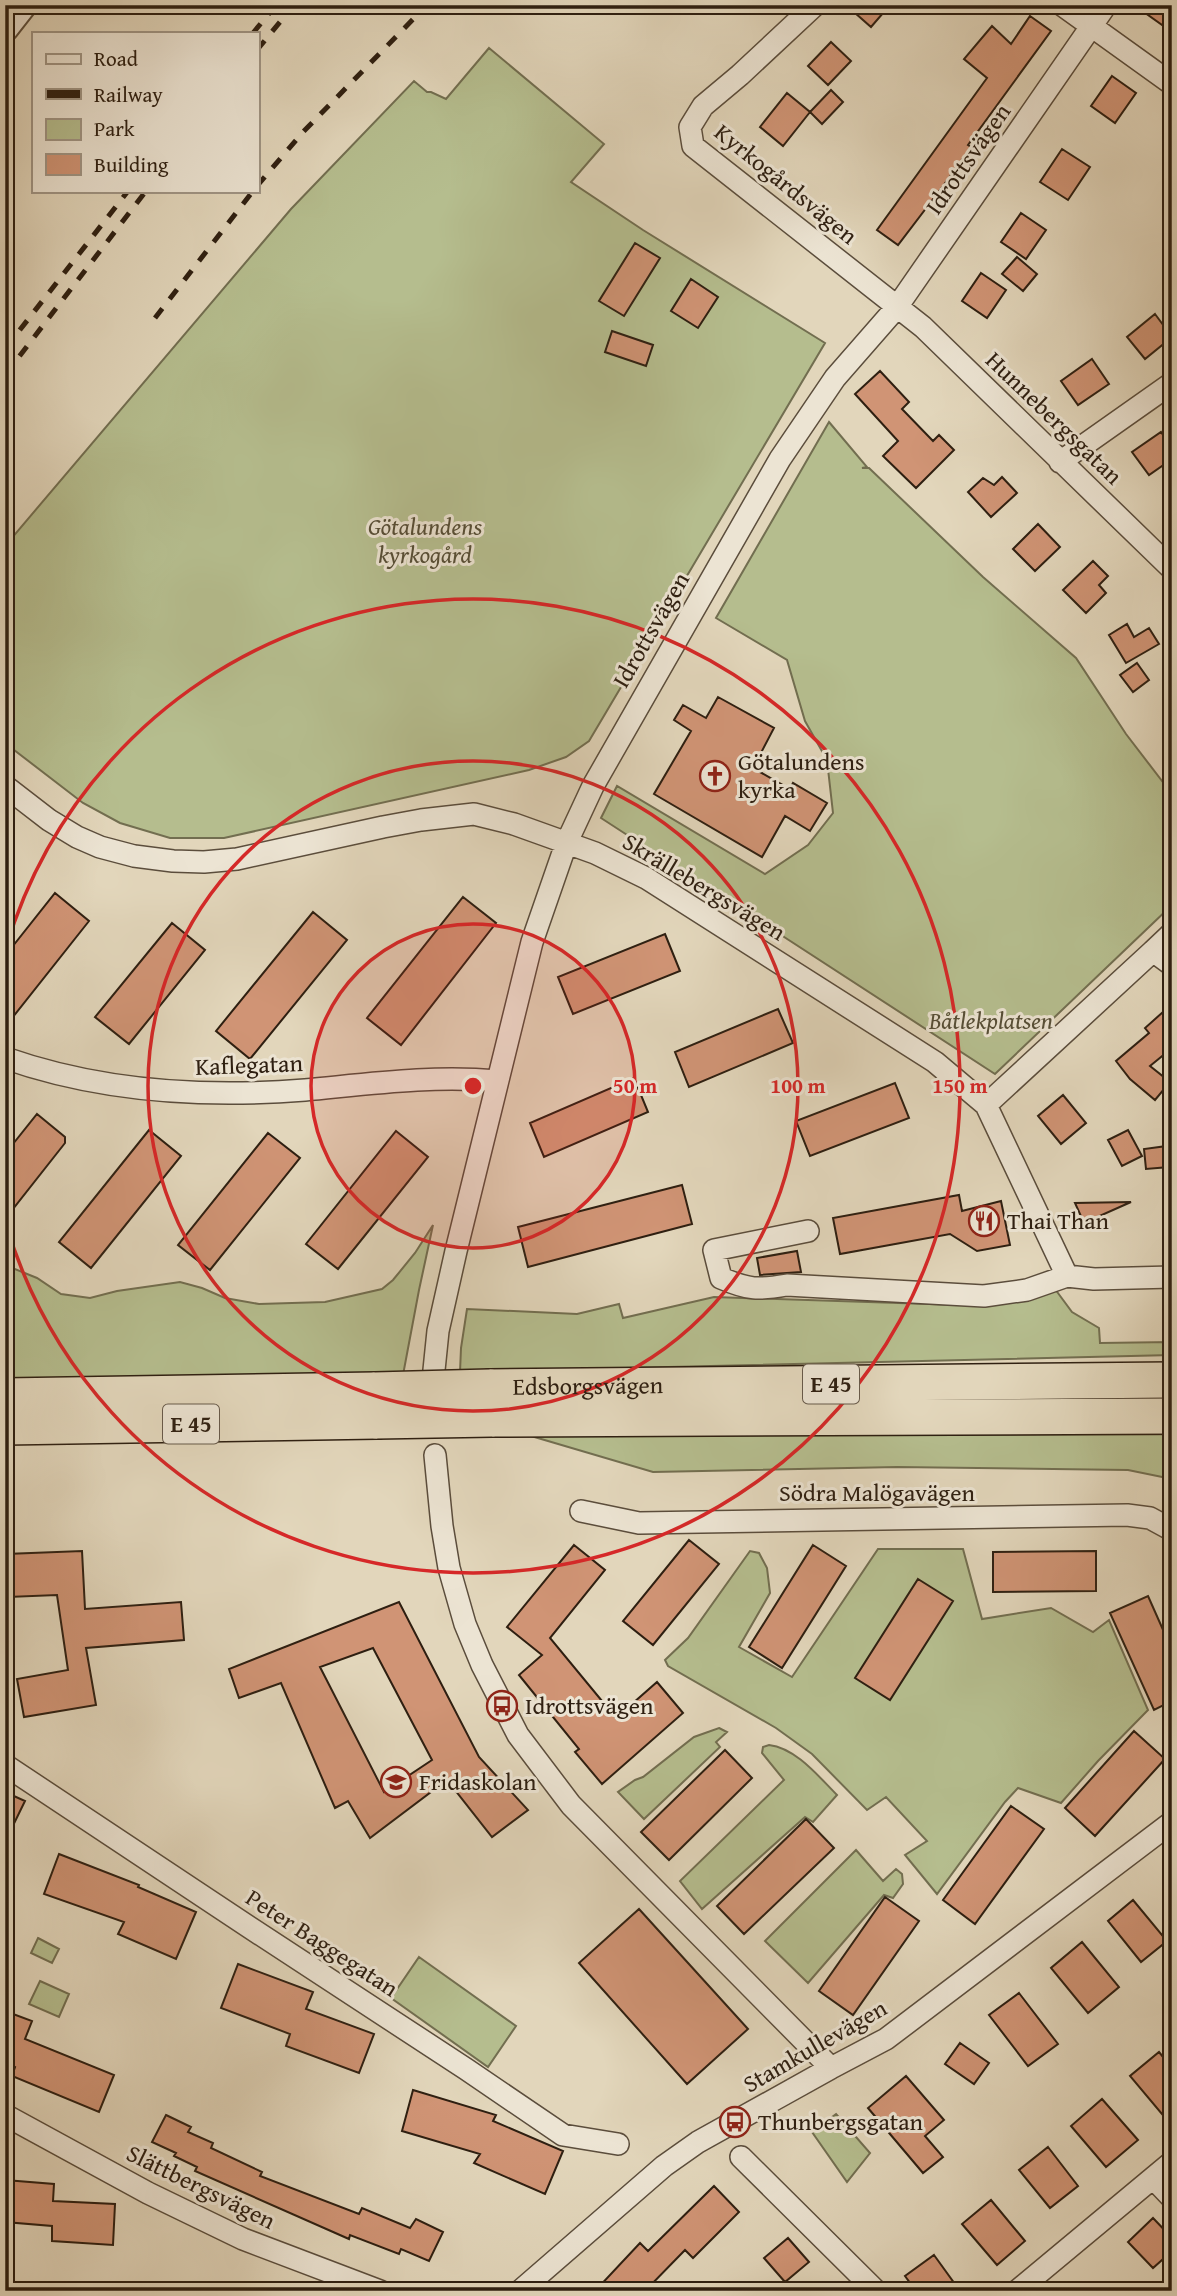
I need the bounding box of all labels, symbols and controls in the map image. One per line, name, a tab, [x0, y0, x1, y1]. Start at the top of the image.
legend	[32, 32, 259, 192]
text: Road	[94, 43, 139, 74]
text: Railway	[94, 79, 163, 110]
street label: Idrottsvägen	[916, 96, 1019, 221]
text: Park	[94, 113, 135, 144]
street label: Kyrkogårdsvägen	[707, 115, 866, 253]
text: Building	[94, 149, 169, 180]
street label: Hunnebergsgatan	[978, 343, 1131, 493]
park label: Götalundens kyrkogård	[368, 509, 482, 572]
street label: Idrottsvägen	[603, 565, 698, 694]
place label: Götalundens kyrka	[738, 744, 864, 807]
church icon: Götalundens kyrka	[698, 759, 732, 793]
street label: Skrällebergsvägen	[616, 824, 793, 949]
park label: Båtlekplatsen	[928, 1003, 1053, 1038]
street label: Kaflegatan	[194, 1045, 304, 1084]
text: 50 m	[613, 1070, 657, 1101]
text: 100 m	[770, 1070, 826, 1101]
text: 150 m	[932, 1070, 988, 1101]
centre of rings	[461, 1074, 485, 1098]
place label: Thai Than	[1007, 1203, 1110, 1238]
restaurant icon: Thai Than	[967, 1204, 1001, 1238]
road number: E 45	[803, 1364, 859, 1404]
street label: Edsborgsvägen	[513, 1367, 664, 1404]
road number: E 45	[163, 1404, 219, 1443]
street label: Södra Malögavägen	[779, 1475, 976, 1510]
place label: Idrottsvägen	[525, 1688, 654, 1723]
bus stop icon: Idrottsvägen	[485, 1689, 519, 1723]
place label: Fridaskolan	[419, 1764, 537, 1799]
school or university icon: Fridaskolan	[379, 1765, 413, 1799]
street label: Peter Baggegatan	[239, 1880, 406, 2005]
street label: Stamkullevägen	[736, 1990, 894, 2101]
place label: Thunbergsgatan	[758, 2104, 924, 2139]
bus stop icon: Thunbergsgatan	[718, 2105, 752, 2139]
street label: Slättbergsvägen	[121, 2135, 282, 2238]

